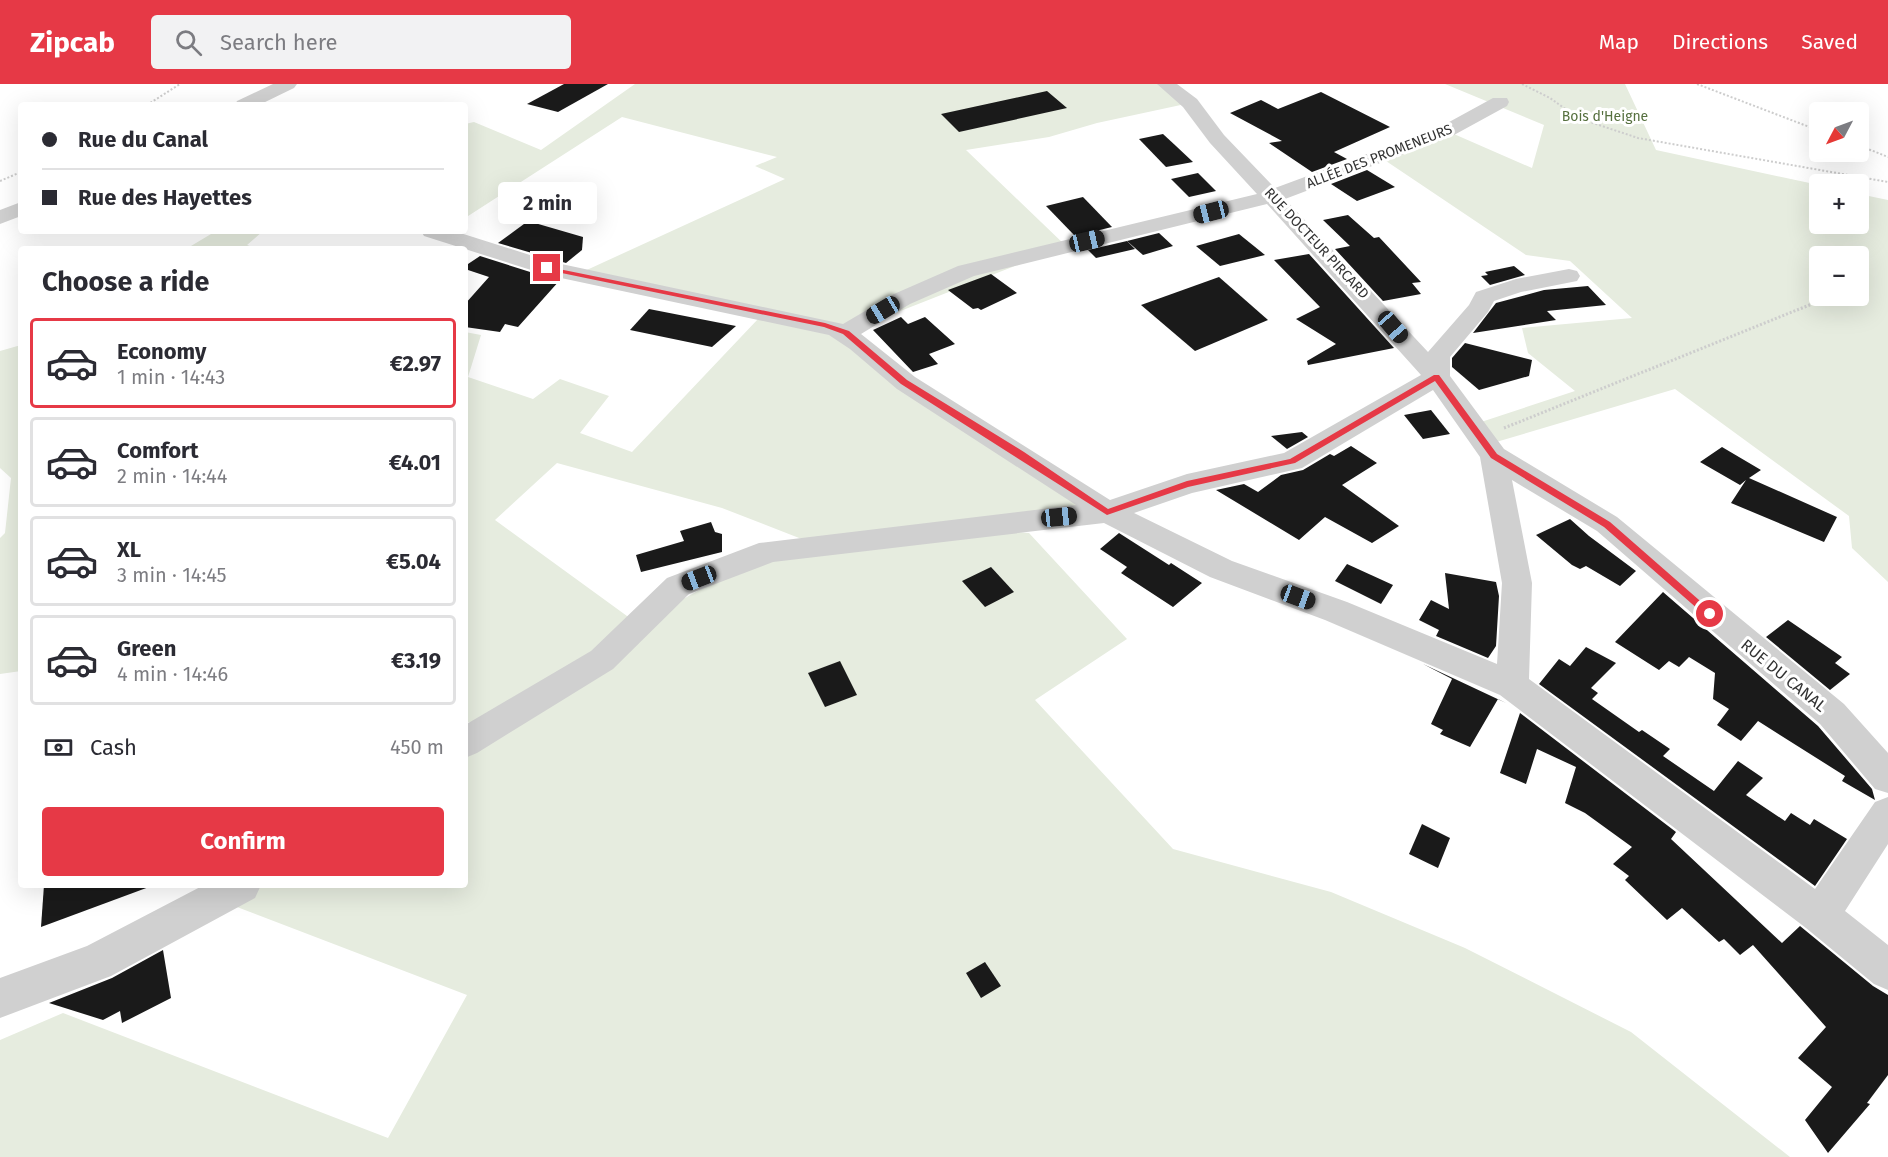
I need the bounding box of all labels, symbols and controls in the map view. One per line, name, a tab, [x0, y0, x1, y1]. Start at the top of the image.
search box	[151, 15, 571, 69]
text: Zipcab	[30, 26, 115, 59]
icon: search	[172, 26, 205, 59]
text: Search here	[220, 29, 338, 56]
text: Map	[1599, 29, 1639, 55]
text: Directions	[1672, 29, 1768, 55]
text: Saved	[1801, 29, 1858, 55]
north arrow	[1809, 102, 1869, 162]
map controls	[1809, 102, 1869, 306]
park label: Bois d'Heigne	[1562, 108, 1648, 125]
street label: ALLÉE DES PROMENEURS	[1303, 120, 1455, 192]
text: Rue du Canal	[78, 126, 208, 153]
button: +	[1809, 174, 1869, 234]
callout: 2 min	[498, 181, 596, 223]
text: Rue des Hayettes	[78, 184, 252, 211]
street label: RUE DOCTEUR PIRCARD	[1261, 184, 1372, 302]
text: 2 min	[523, 191, 572, 215]
car	[1191, 199, 1231, 225]
car	[1067, 228, 1107, 254]
button: −	[1809, 246, 1869, 306]
route end	[533, 254, 560, 281]
text: Choose a ride	[42, 266, 209, 298]
car	[863, 293, 903, 327]
car	[1374, 308, 1412, 346]
icon: car	[45, 336, 99, 390]
text: Economy	[117, 338, 206, 365]
text: €2.97	[390, 350, 441, 377]
text: 1 min · 14:43	[117, 365, 225, 389]
icon: car	[45, 435, 99, 489]
text: Comfort	[117, 437, 198, 464]
text: €4.01	[389, 449, 441, 476]
text: 2 min · 14:44	[117, 464, 227, 488]
car	[1040, 506, 1078, 528]
icon: car	[45, 534, 99, 588]
text: XL	[117, 536, 141, 563]
text: €5.04	[386, 548, 441, 575]
text: 3 min · 14:45	[117, 563, 227, 587]
car	[679, 563, 719, 593]
car	[1278, 582, 1318, 612]
route start	[1696, 600, 1723, 627]
icon: car	[45, 633, 99, 687]
text: Green	[117, 635, 176, 662]
street label: RUE DU CANAL	[1737, 635, 1830, 716]
text: €3.19	[391, 647, 441, 674]
text: 4 min · 14:46	[117, 662, 228, 686]
icon: cash	[42, 731, 75, 764]
text: Cash	[90, 734, 137, 761]
text: 450 m	[390, 735, 444, 759]
button: Confirm	[42, 807, 444, 876]

